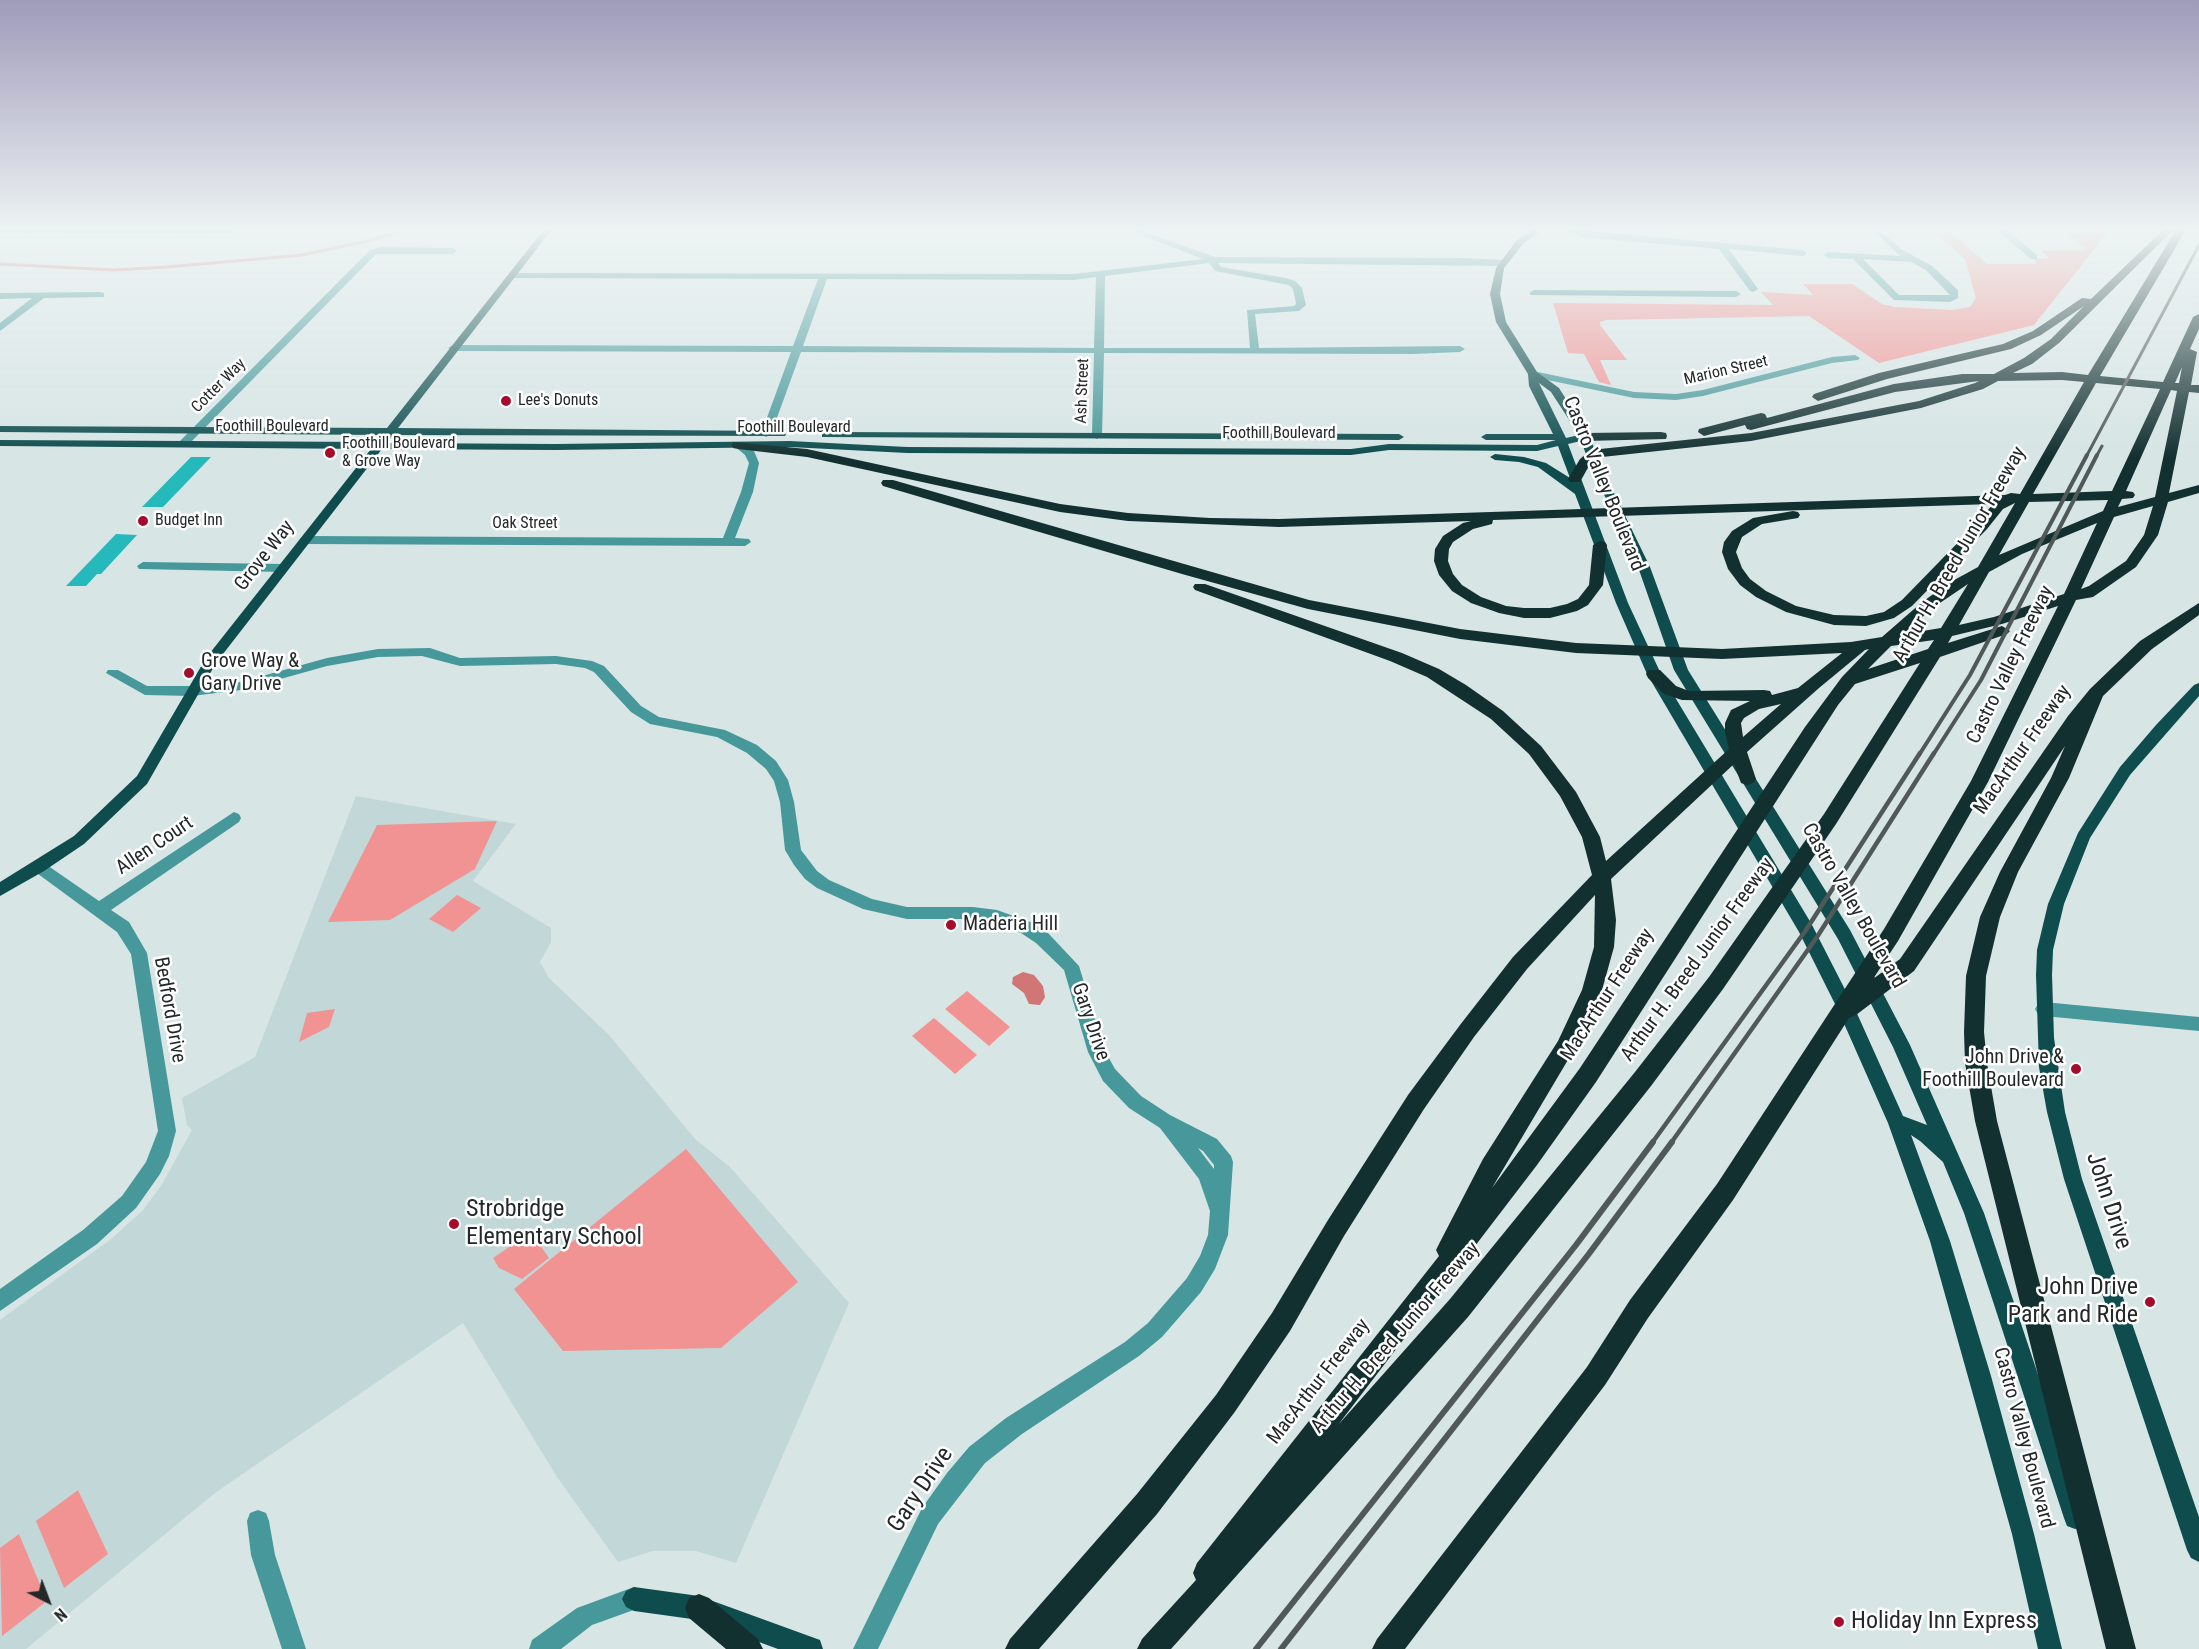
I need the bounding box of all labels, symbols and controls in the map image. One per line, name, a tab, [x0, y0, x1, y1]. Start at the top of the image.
street label: Marion Street	[1682, 352, 1770, 390]
street label: Cotter Way	[188, 355, 250, 417]
street label: Ash Street	[1072, 358, 1094, 424]
place label: Lee's Donuts	[518, 391, 598, 411]
street label: Castro Valley Boulevard	[1557, 393, 1649, 575]
marker: Lee's Donuts	[499, 394, 513, 408]
street label: Foothill Boulevard	[215, 417, 329, 437]
street label: Foothill Boulevard	[737, 418, 851, 438]
street label: Foothill Boulevard	[1222, 424, 1336, 444]
place label: Foothill Boulevard & Grove Way	[342, 434, 455, 472]
street label: Arthur H. Breed Junior Freeway	[1888, 443, 2032, 667]
marker: Foothill Boulevard & Grove Way	[323, 446, 337, 460]
place label: Budget Inn	[155, 511, 223, 531]
marker: Budget Inn	[136, 514, 150, 528]
street label: Oak Street	[492, 514, 558, 534]
street label: Grove Way	[230, 516, 300, 596]
street label: Castro Valley Freeway	[1962, 582, 2060, 748]
place label: Grove Way & Gary Drive	[201, 650, 299, 697]
marker: Grove Way & Gary Drive	[182, 666, 196, 680]
street label: MacArthur Freeway	[1969, 681, 2077, 819]
street label: Allen Court	[112, 811, 198, 881]
street label: Castro Valley Boulevard	[1796, 819, 1910, 993]
street label: Arthur H. Breed Junior Freeway	[1616, 854, 1780, 1066]
place label: Maderia Hill	[963, 913, 1058, 937]
marker: Maderia Hill	[944, 918, 958, 932]
street label: MacArthur Freeway	[1556, 924, 1660, 1066]
street label: Bedford Drive	[148, 955, 190, 1065]
street label: Gary Drive	[1066, 980, 1114, 1064]
place label: John Drive & Foothill Boulevard	[1922, 1046, 2064, 1093]
marker: John Drive & Foothill Boulevard	[2069, 1062, 2083, 1076]
street label: John Drive	[2079, 1149, 2137, 1253]
place label: Strobridge Elementary School	[466, 1196, 642, 1252]
marker: Strobridge Elementary School	[447, 1217, 461, 1231]
street label: Arthur H. Breed Junior Freeway	[1306, 1237, 1486, 1439]
place label: John Drive Park and Ride	[2008, 1274, 2138, 1330]
marker: John Drive Park and Ride	[2143, 1295, 2157, 1309]
street label: MacArthur Freeway	[1263, 1314, 1375, 1450]
street label: Castro Valley Boulevard	[1987, 1345, 2059, 1531]
street label: Gary Drive	[882, 1442, 960, 1538]
north arrow	[18, 1571, 78, 1631]
text: N	[50, 1604, 70, 1625]
place label: Holiday Inn Express	[1851, 1608, 2037, 1636]
marker: Holiday Inn Express	[1832, 1615, 1846, 1629]

